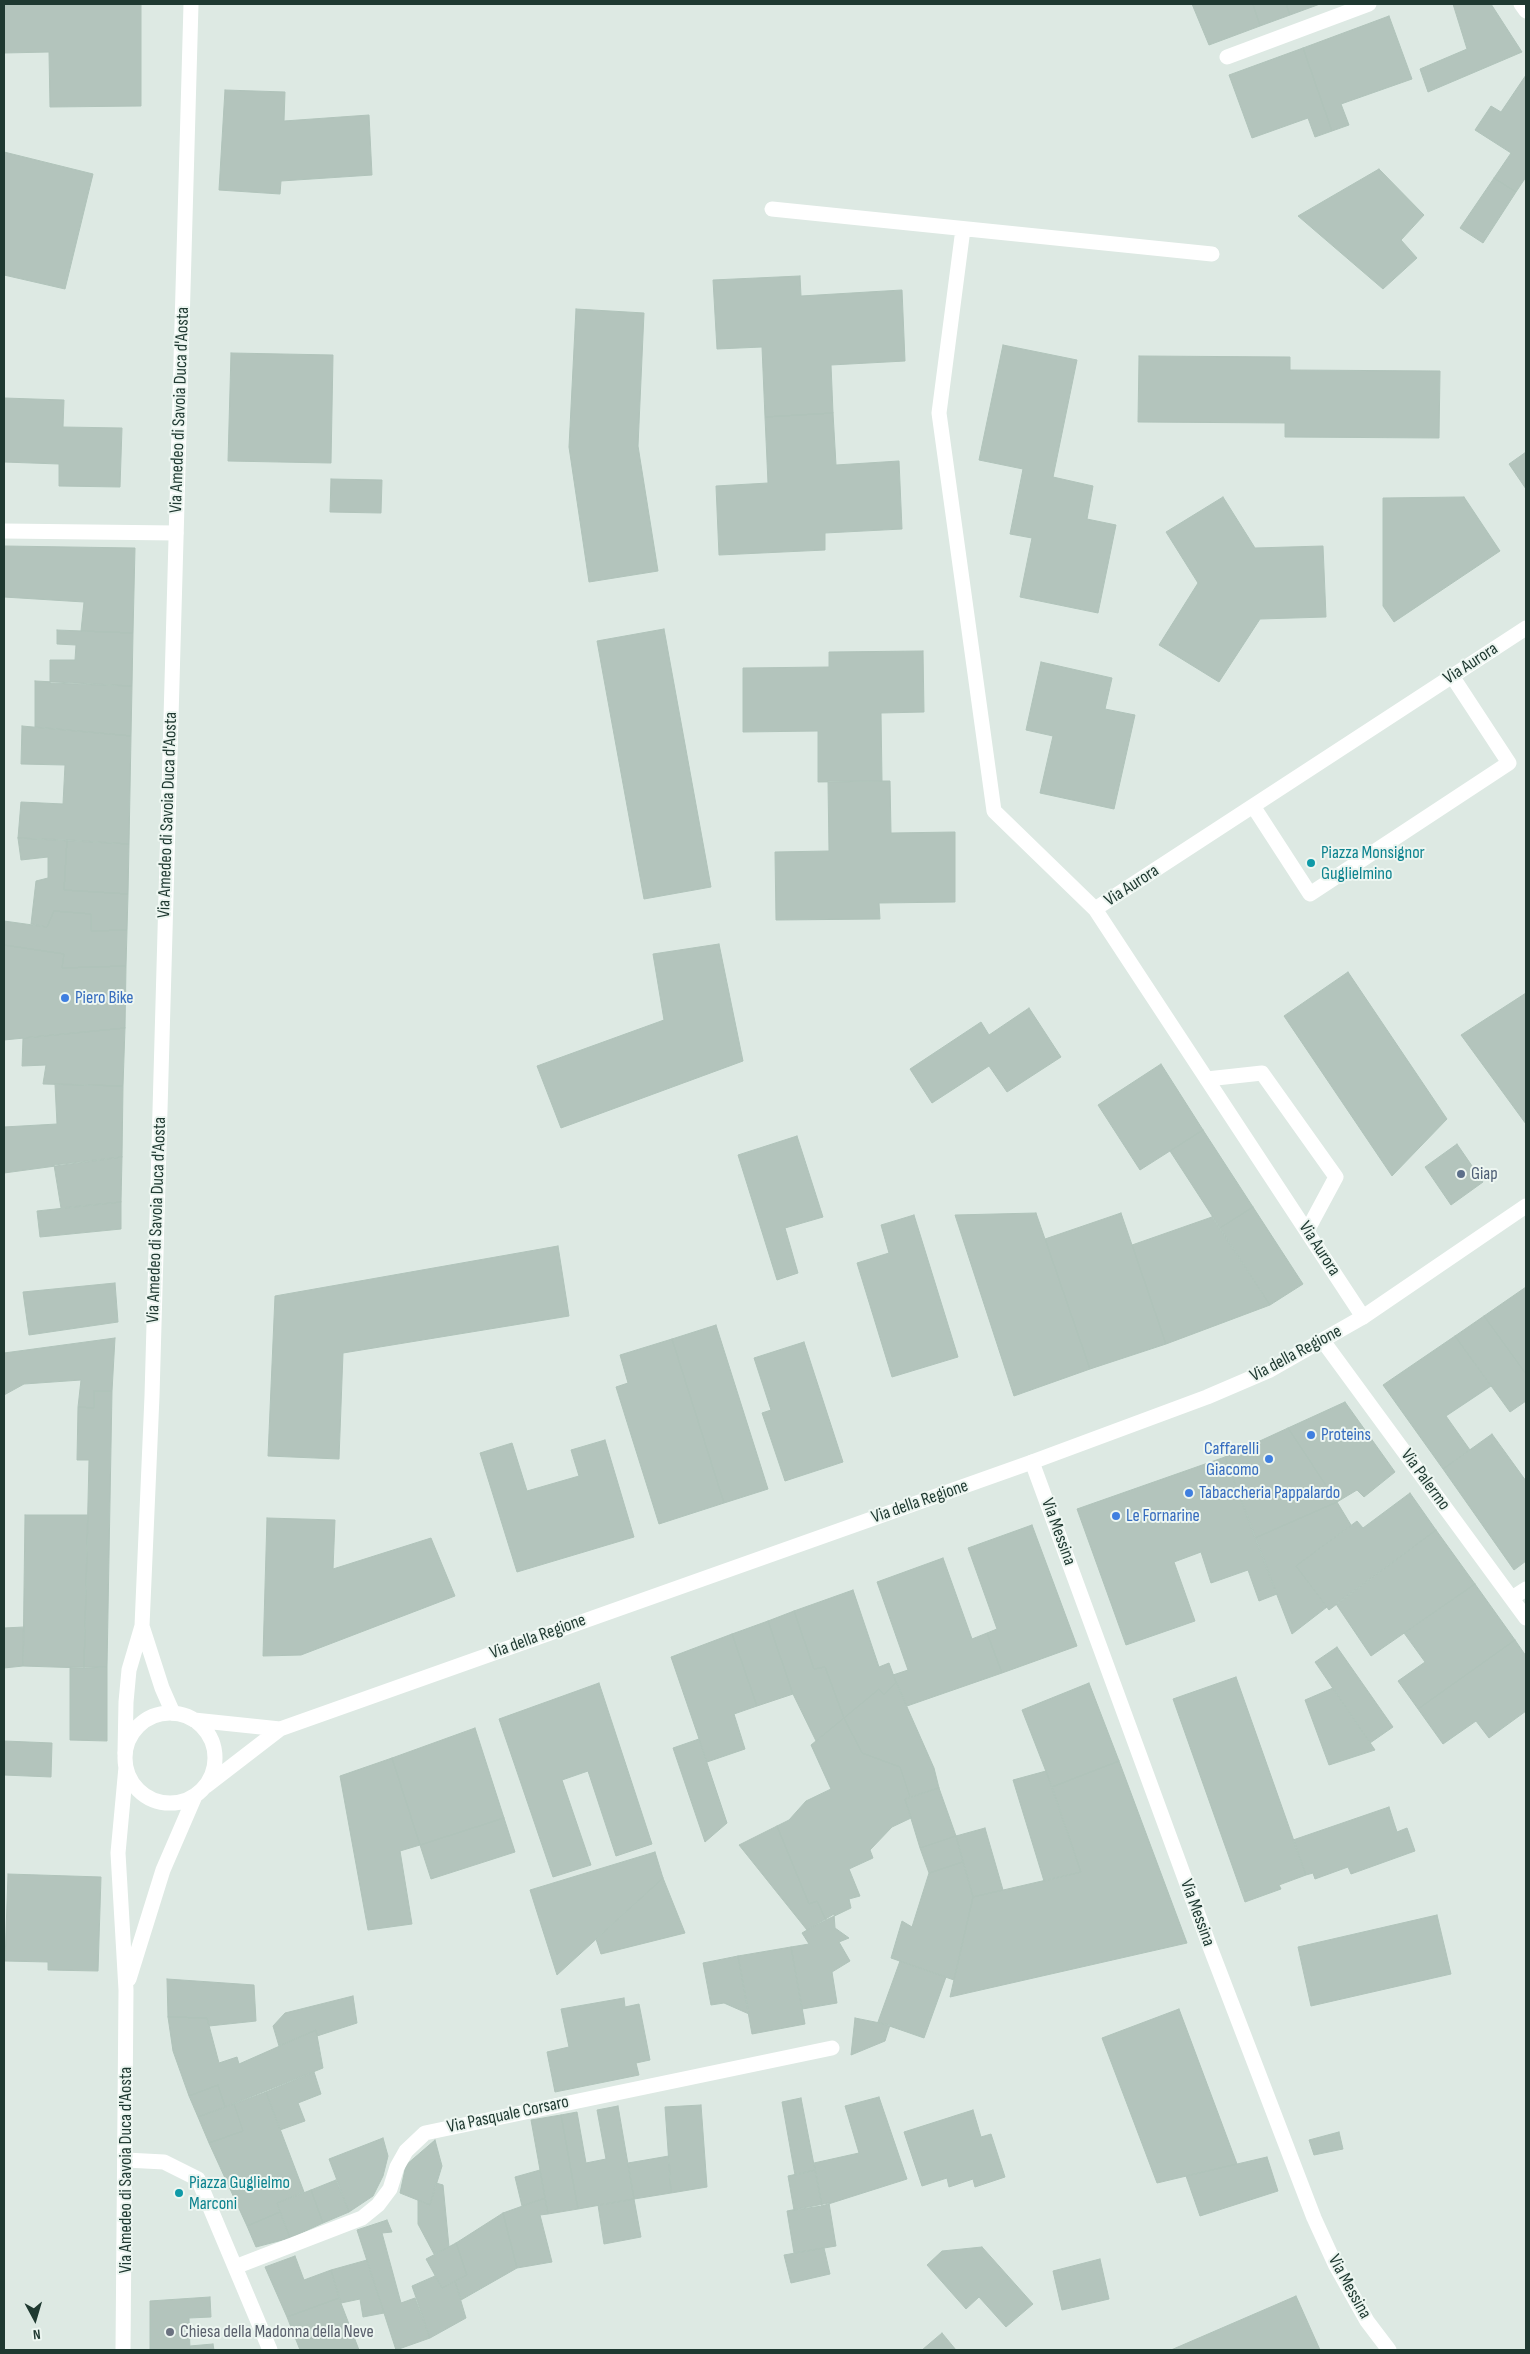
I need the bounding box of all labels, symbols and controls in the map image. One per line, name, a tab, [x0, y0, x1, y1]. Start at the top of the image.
street label: Via Amedeo di Savoia Duca d'Aosta	[166, 306, 194, 514]
street label: Via Aurora	[1440, 638, 1502, 690]
street label: Via Amedeo di Savoia Duca d'Aosta	[154, 711, 182, 919]
place label: Piazza Monsignor Guglielmino	[1321, 842, 1425, 884]
marker: Piazza Monsignor Guglielmino	[1305, 857, 1317, 869]
street label: Via Aurora	[1101, 860, 1163, 912]
place label: Piero Bike	[75, 987, 134, 1009]
marker: Piero Bike	[59, 992, 71, 1004]
street label: Via Amedeo di Savoia Duca d'Aosta	[143, 1116, 171, 1324]
place label: Giap	[1471, 1163, 1498, 1185]
marker: Giap	[1455, 1168, 1467, 1180]
street label: Via Aurora	[1293, 1218, 1345, 1280]
street label: Via della Regione	[1246, 1321, 1346, 1387]
place label: Proteins	[1321, 1424, 1371, 1446]
marker: Proteins	[1305, 1429, 1317, 1441]
place label: Caffarelli Giacomo	[1204, 1438, 1259, 1480]
street label: Via Palermo	[1396, 1445, 1454, 1515]
marker: Caffarelli Giacomo	[1263, 1453, 1275, 1465]
street label: Via della Regione	[869, 1475, 971, 1529]
place label: Tabaccheria Pappalardo	[1199, 1482, 1340, 1504]
marker: Tabaccheria Pappalardo	[1183, 1487, 1195, 1499]
street label: Via Messina	[1036, 1495, 1080, 1569]
place label: Le Fornarine	[1126, 1505, 1200, 1527]
marker: Le Fornarine	[1110, 1510, 1122, 1522]
street label: Via della Regione	[487, 1610, 589, 1664]
street label: Via Messina	[1175, 1876, 1219, 1950]
street label: Via Amedeo di Savoia Duca d'Aosta	[115, 2067, 137, 2273]
street label: Via Pasquale Corsaro	[445, 2092, 571, 2138]
place label: Piazza Guglielmo Marconi	[189, 2172, 290, 2214]
marker: Piazza Guglielmo Marconi	[173, 2187, 185, 2199]
street label: Via Messina	[1323, 2251, 1375, 2323]
north arrow	[10, 2294, 60, 2344]
place label: Chiesa della Madonna della Neve	[180, 2321, 374, 2343]
text: N	[32, 2326, 41, 2343]
marker: Chiesa della Madonna della Neve	[164, 2326, 176, 2338]

